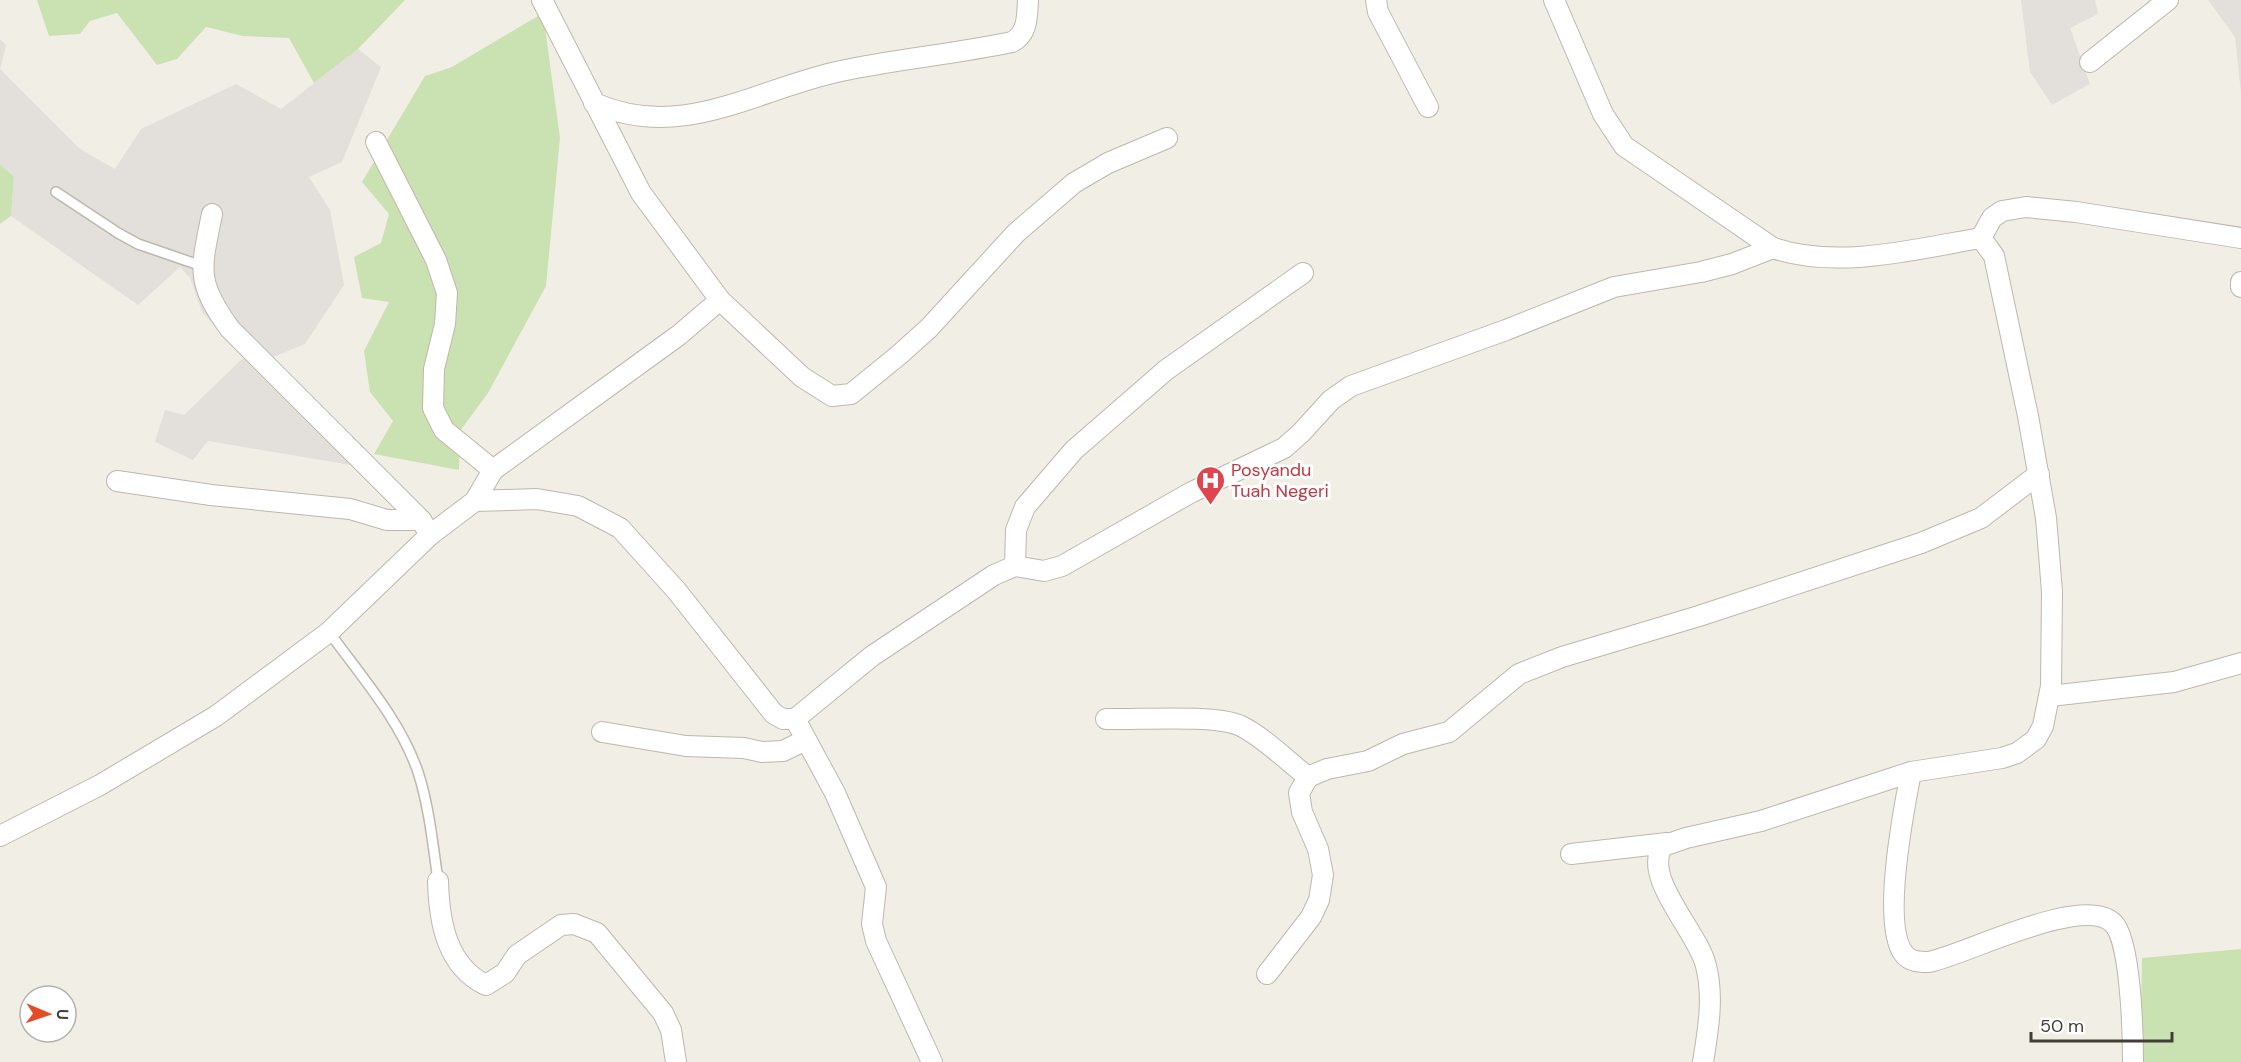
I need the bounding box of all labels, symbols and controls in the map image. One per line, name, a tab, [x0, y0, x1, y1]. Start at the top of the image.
place label: Posyandu Tuah Negeri	[1231, 458, 1329, 503]
hospital icon: Posyandu Tuah Negeri	[1194, 464, 1226, 506]
north arrow	[18, 984, 78, 1044]
scale bar	[2031, 1005, 2172, 1043]
text: U	[52, 1009, 73, 1020]
text: 50 m	[2040, 1014, 2084, 1038]

